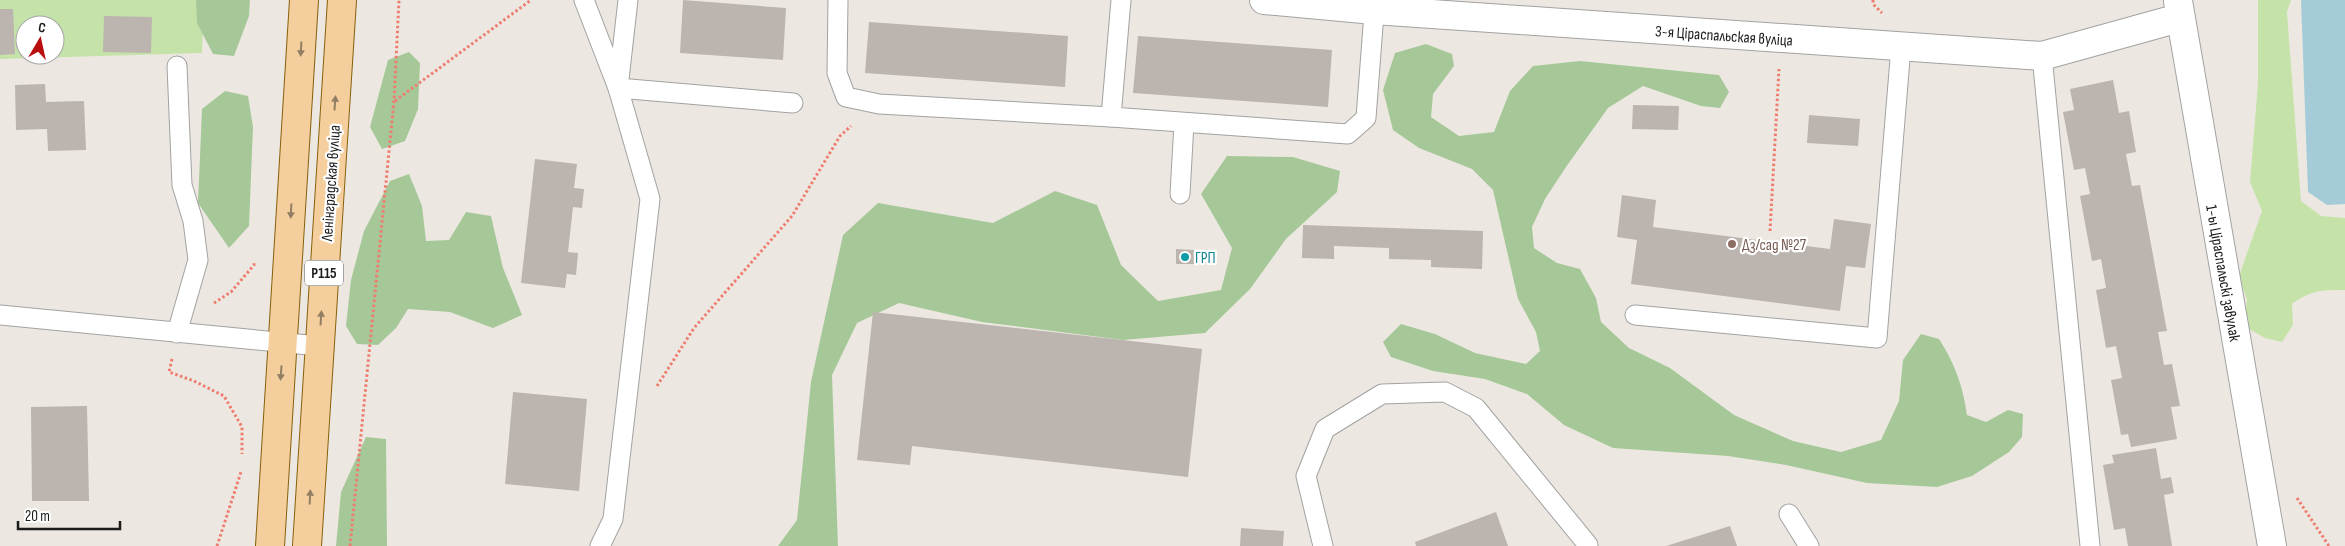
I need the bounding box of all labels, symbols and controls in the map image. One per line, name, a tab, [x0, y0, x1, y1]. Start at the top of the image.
north arrow	[15, 15, 65, 65]
text: С	[37, 19, 47, 37]
street label: 3-я Ціраспальская вуліца	[1655, 22, 1793, 51]
one-way arrow	[296, 41, 304, 57]
one-way arrow	[332, 95, 340, 111]
street label: Ленінградская вуліца	[318, 124, 345, 243]
one-way arrow	[287, 203, 295, 219]
street label: 1-ы Ціраспальскі завулак	[2201, 203, 2244, 344]
place label: Дз/сад №27	[1742, 236, 1807, 255]
marker: Дз/сад №27	[1726, 238, 1738, 250]
place label: ГРП	[1195, 249, 1216, 268]
marker: ГРП	[1179, 251, 1191, 263]
road number: Р115	[305, 260, 343, 286]
one-way arrow	[317, 309, 325, 325]
one-way arrow	[277, 365, 285, 381]
one-way arrow	[307, 489, 315, 505]
scale bar	[18, 498, 120, 530]
text: 20 m	[25, 507, 50, 526]

